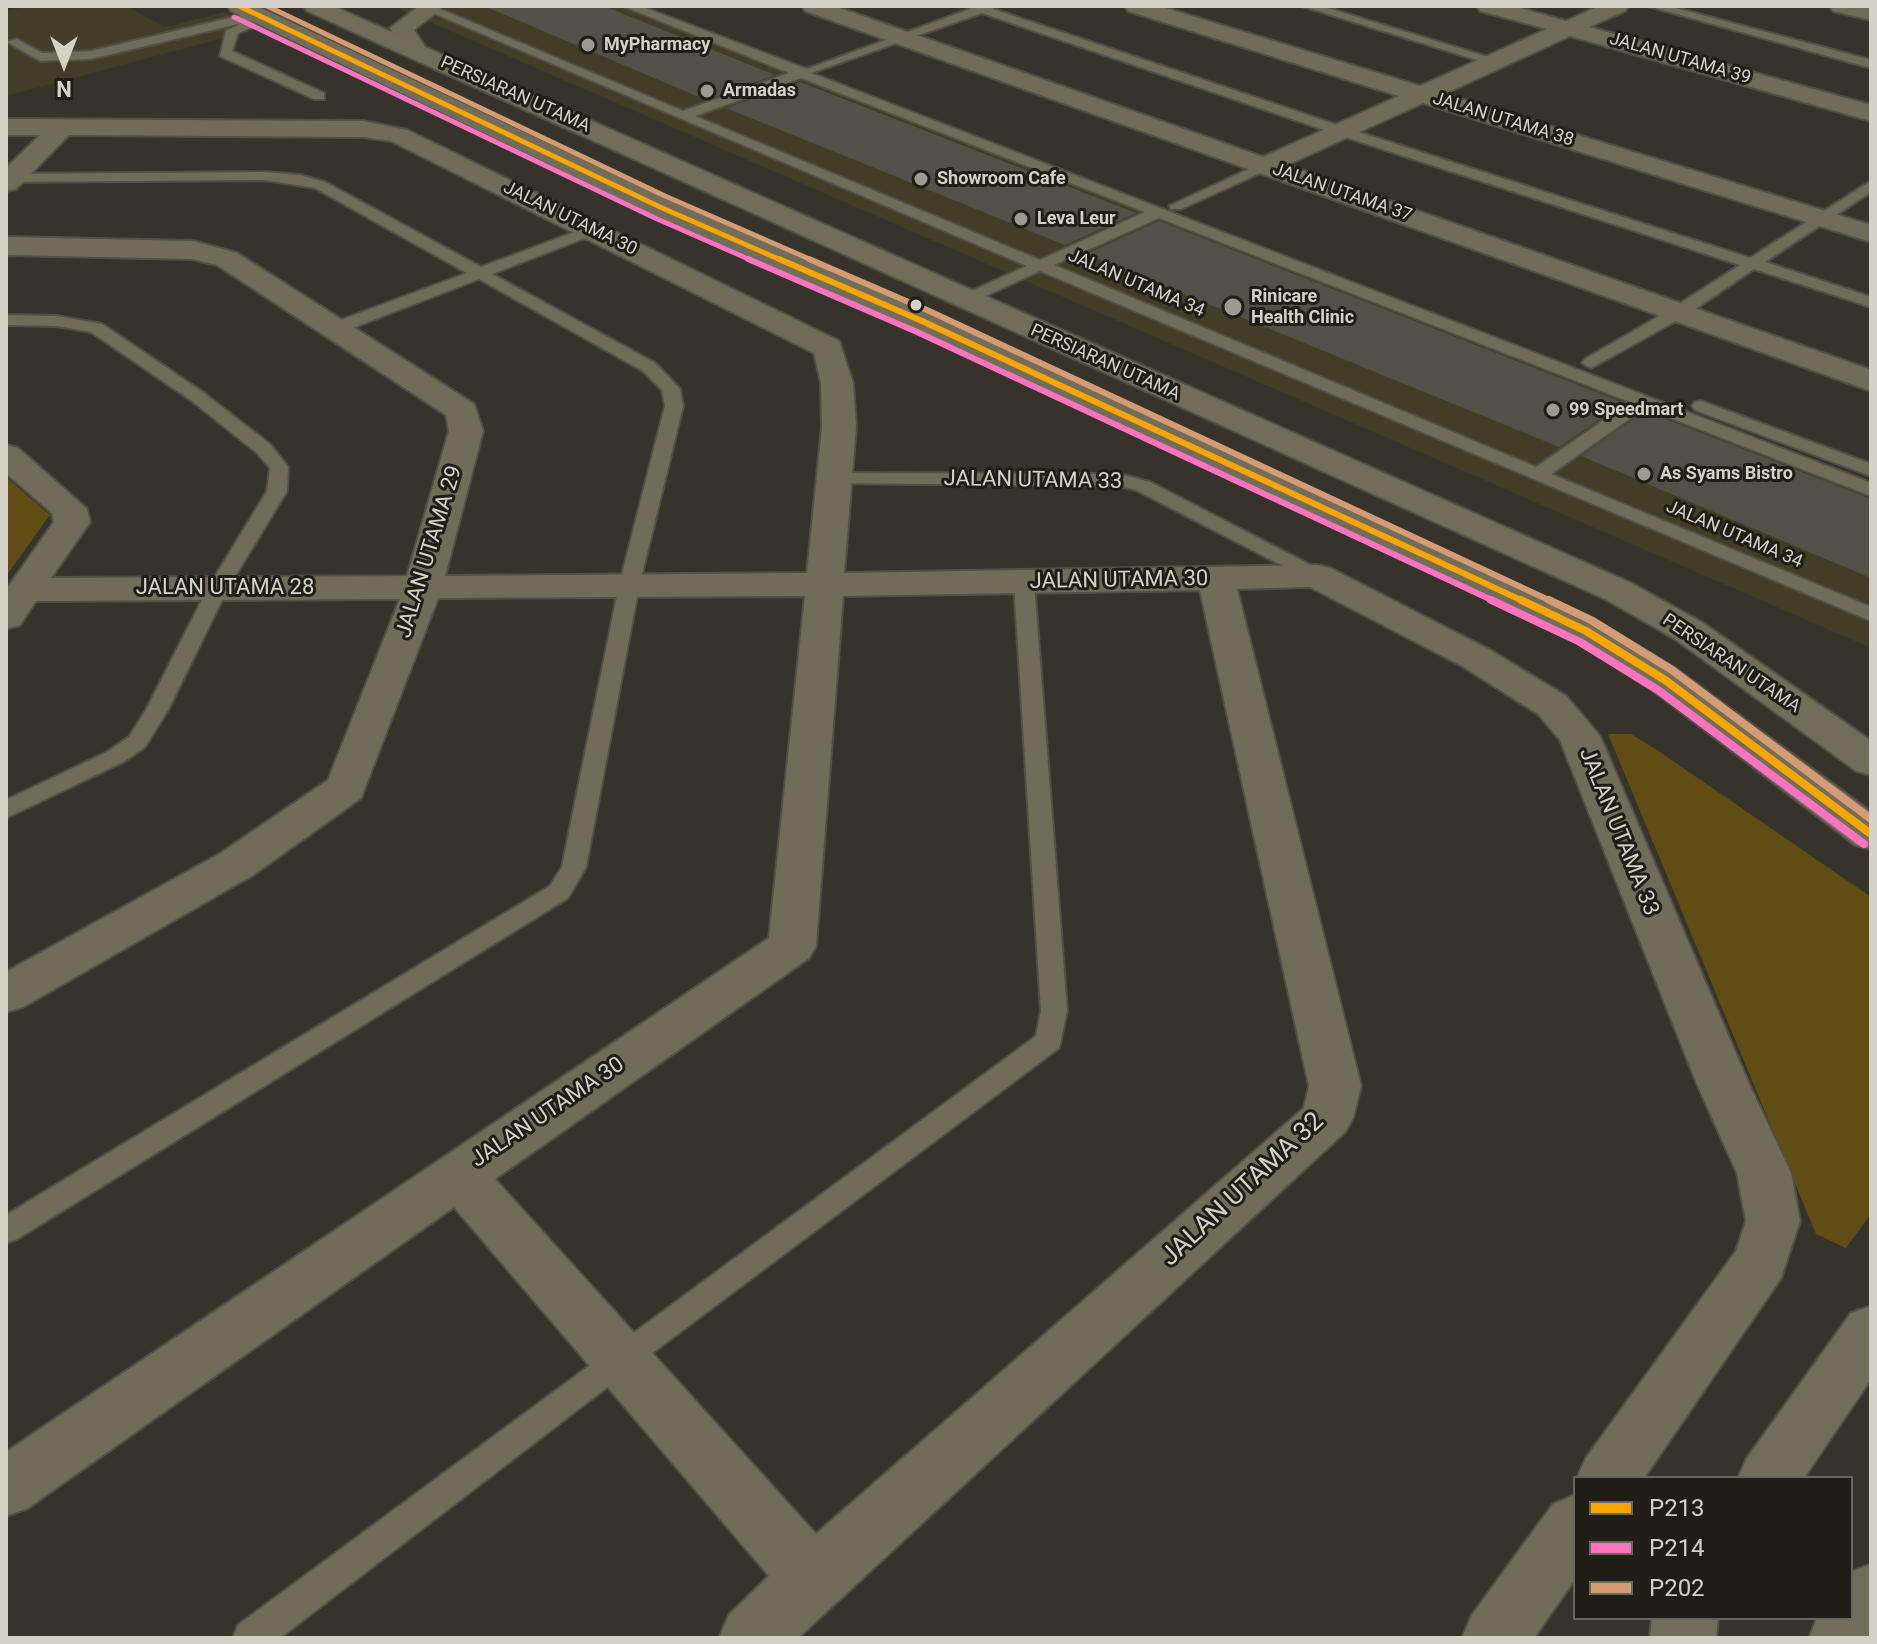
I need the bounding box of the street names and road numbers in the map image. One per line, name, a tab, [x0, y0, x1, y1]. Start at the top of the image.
street label: JALAN UTAMA 39	[1607, 28, 1753, 90]
street label: PERSIARAN UTAMA	[437, 52, 593, 138]
street label: JALAN UTAMA 38	[1430, 88, 1576, 152]
street label: JALAN UTAMA 37	[1269, 159, 1415, 227]
street label: JALAN UTAMA 30	[500, 177, 640, 261]
street label: JALAN UTAMA 34	[1065, 246, 1207, 322]
street label: PERSIARAN UTAMA	[1027, 320, 1183, 406]
street label: JALAN UTAMA 29	[391, 463, 469, 641]
street label: JALAN UTAMA 33	[943, 466, 1123, 496]
street label: JALAN UTAMA 34	[1663, 497, 1805, 573]
street label: JALAN UTAMA 30	[1029, 566, 1209, 596]
street label: JALAN UTAMA 28	[136, 575, 314, 601]
street label: PERSIARAN UTAMA	[1658, 610, 1804, 718]
street label: JALAN UTAMA 33	[1572, 744, 1664, 920]
street label: JALAN UTAMA 30	[467, 1052, 629, 1174]
street label: JALAN UTAMA 32	[1155, 1107, 1331, 1273]

